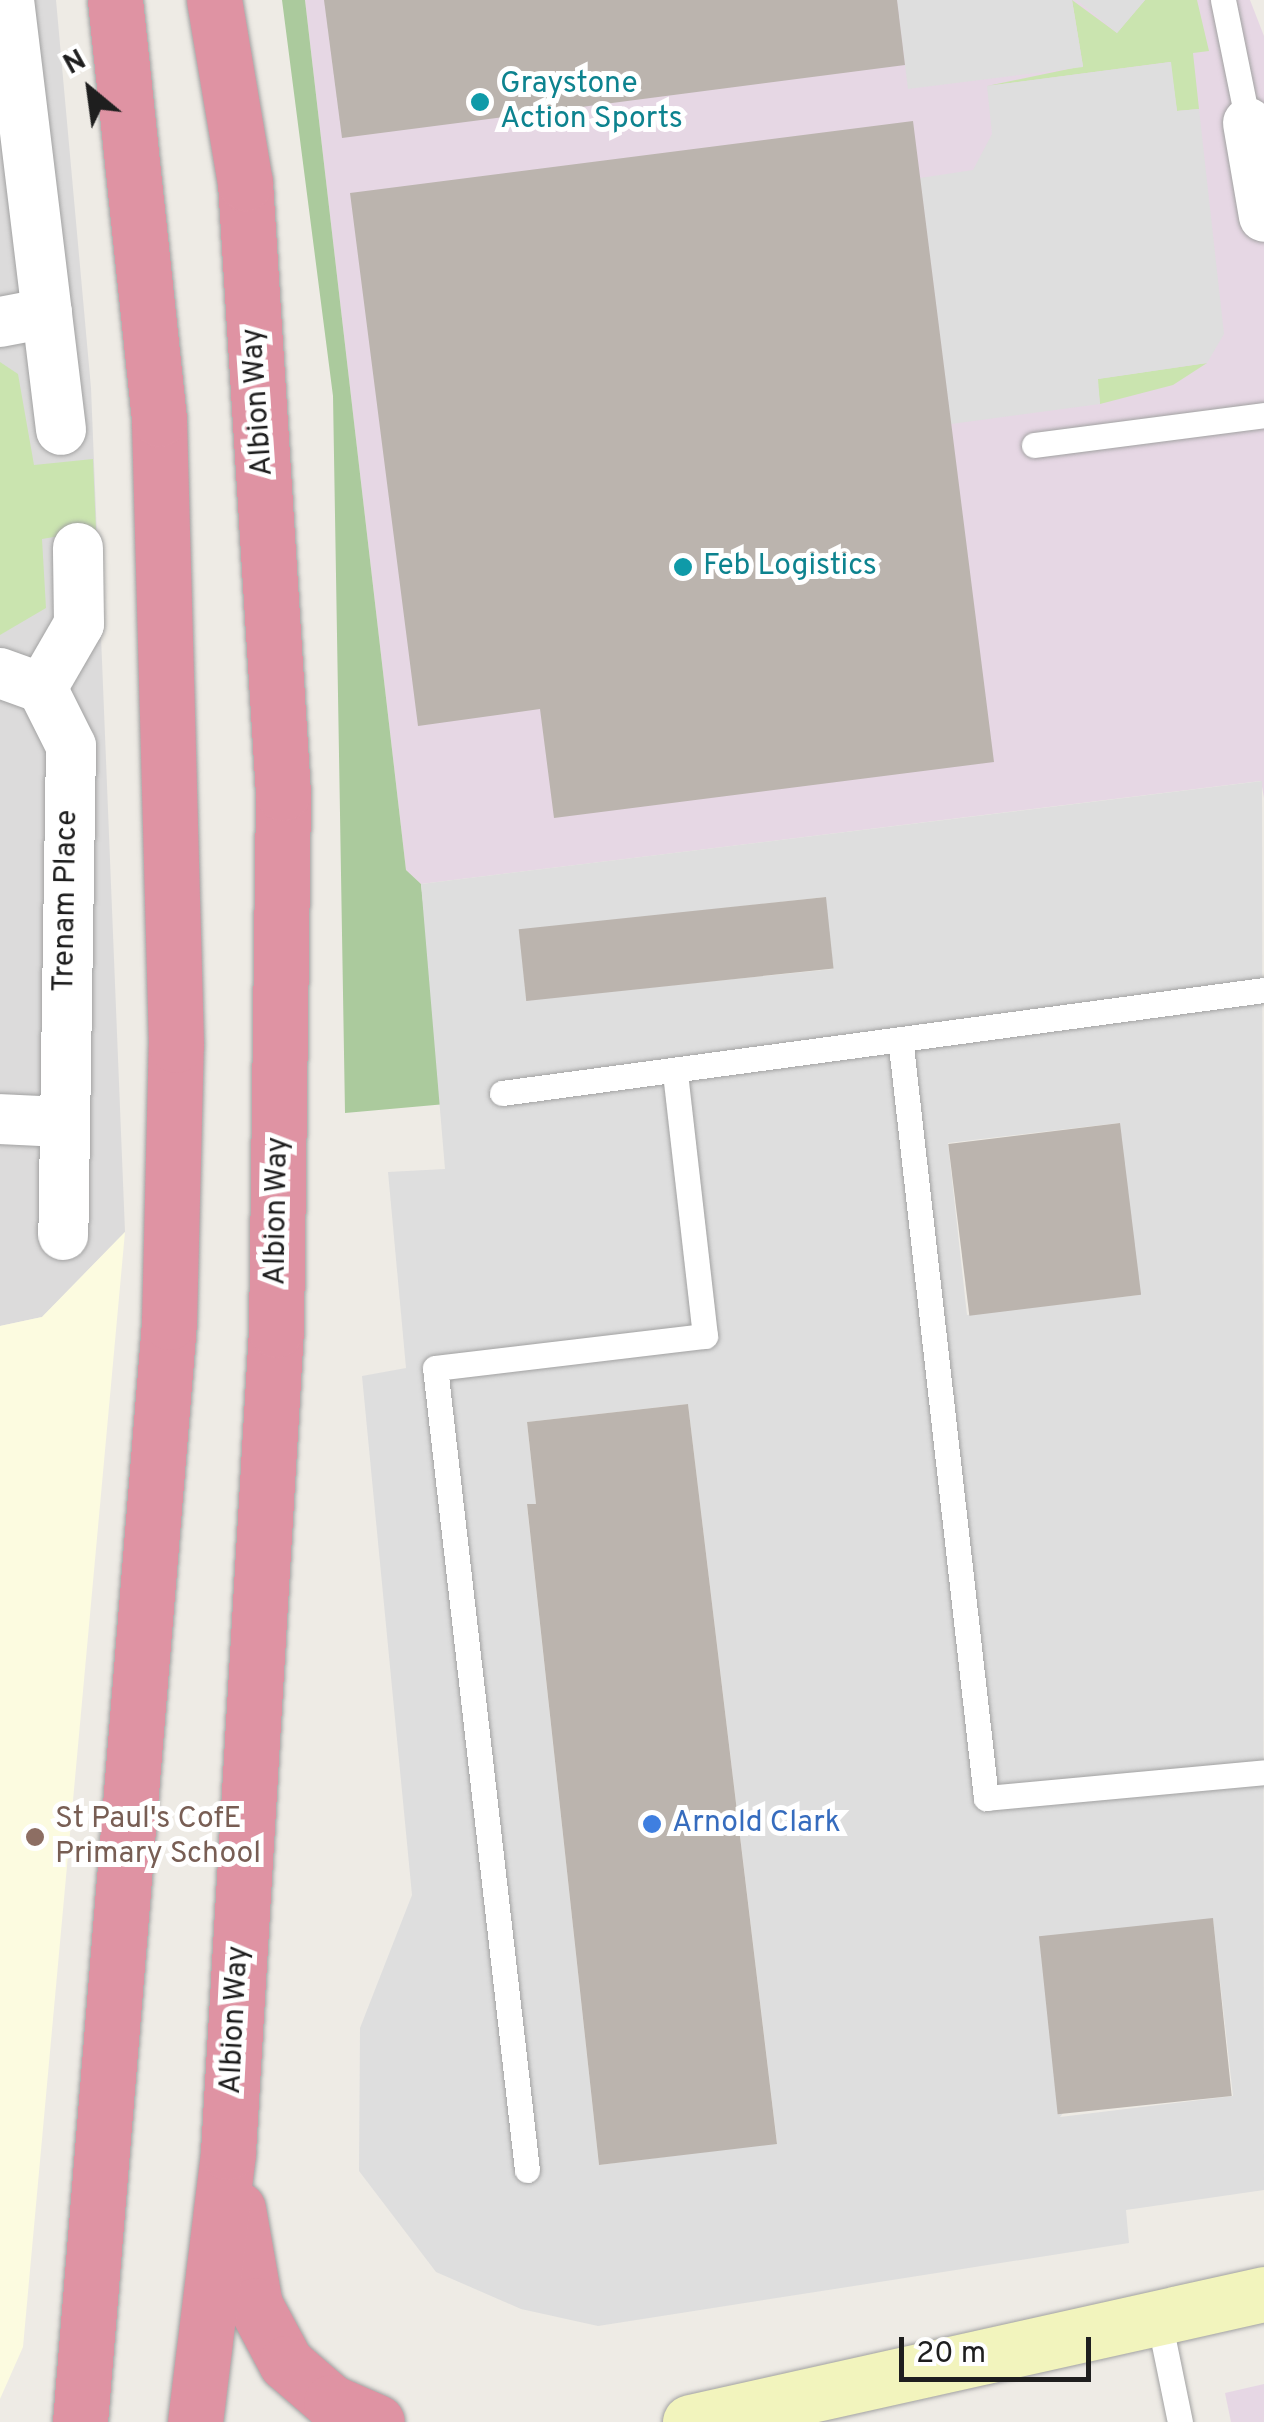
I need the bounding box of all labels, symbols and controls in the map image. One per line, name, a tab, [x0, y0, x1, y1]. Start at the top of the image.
north arrow	[40, 40, 140, 140]
text: N	[58, 43, 93, 84]
place label: Graystone Action Sports	[500, 67, 683, 138]
marker: Graystone Action Sports	[469, 91, 491, 113]
street label: Albion Way	[236, 326, 282, 478]
place label: Feb Logistics	[703, 549, 877, 585]
marker: Feb Logistics	[672, 556, 694, 578]
street label: Trenam Place	[47, 810, 87, 992]
street label: Albion Way	[259, 1136, 297, 1286]
place label: St Paul's CofE Primary School	[55, 1802, 261, 1872]
place label: Arnold Clark	[672, 1806, 841, 1842]
marker: Arnold Clark	[641, 1813, 663, 1835]
marker: St Paul's CofE Primary School	[24, 1826, 46, 1848]
street label: Albion Way	[214, 1945, 258, 2095]
scale bar	[904, 2317, 1096, 2379]
text: 20 m	[916, 2336, 986, 2373]

